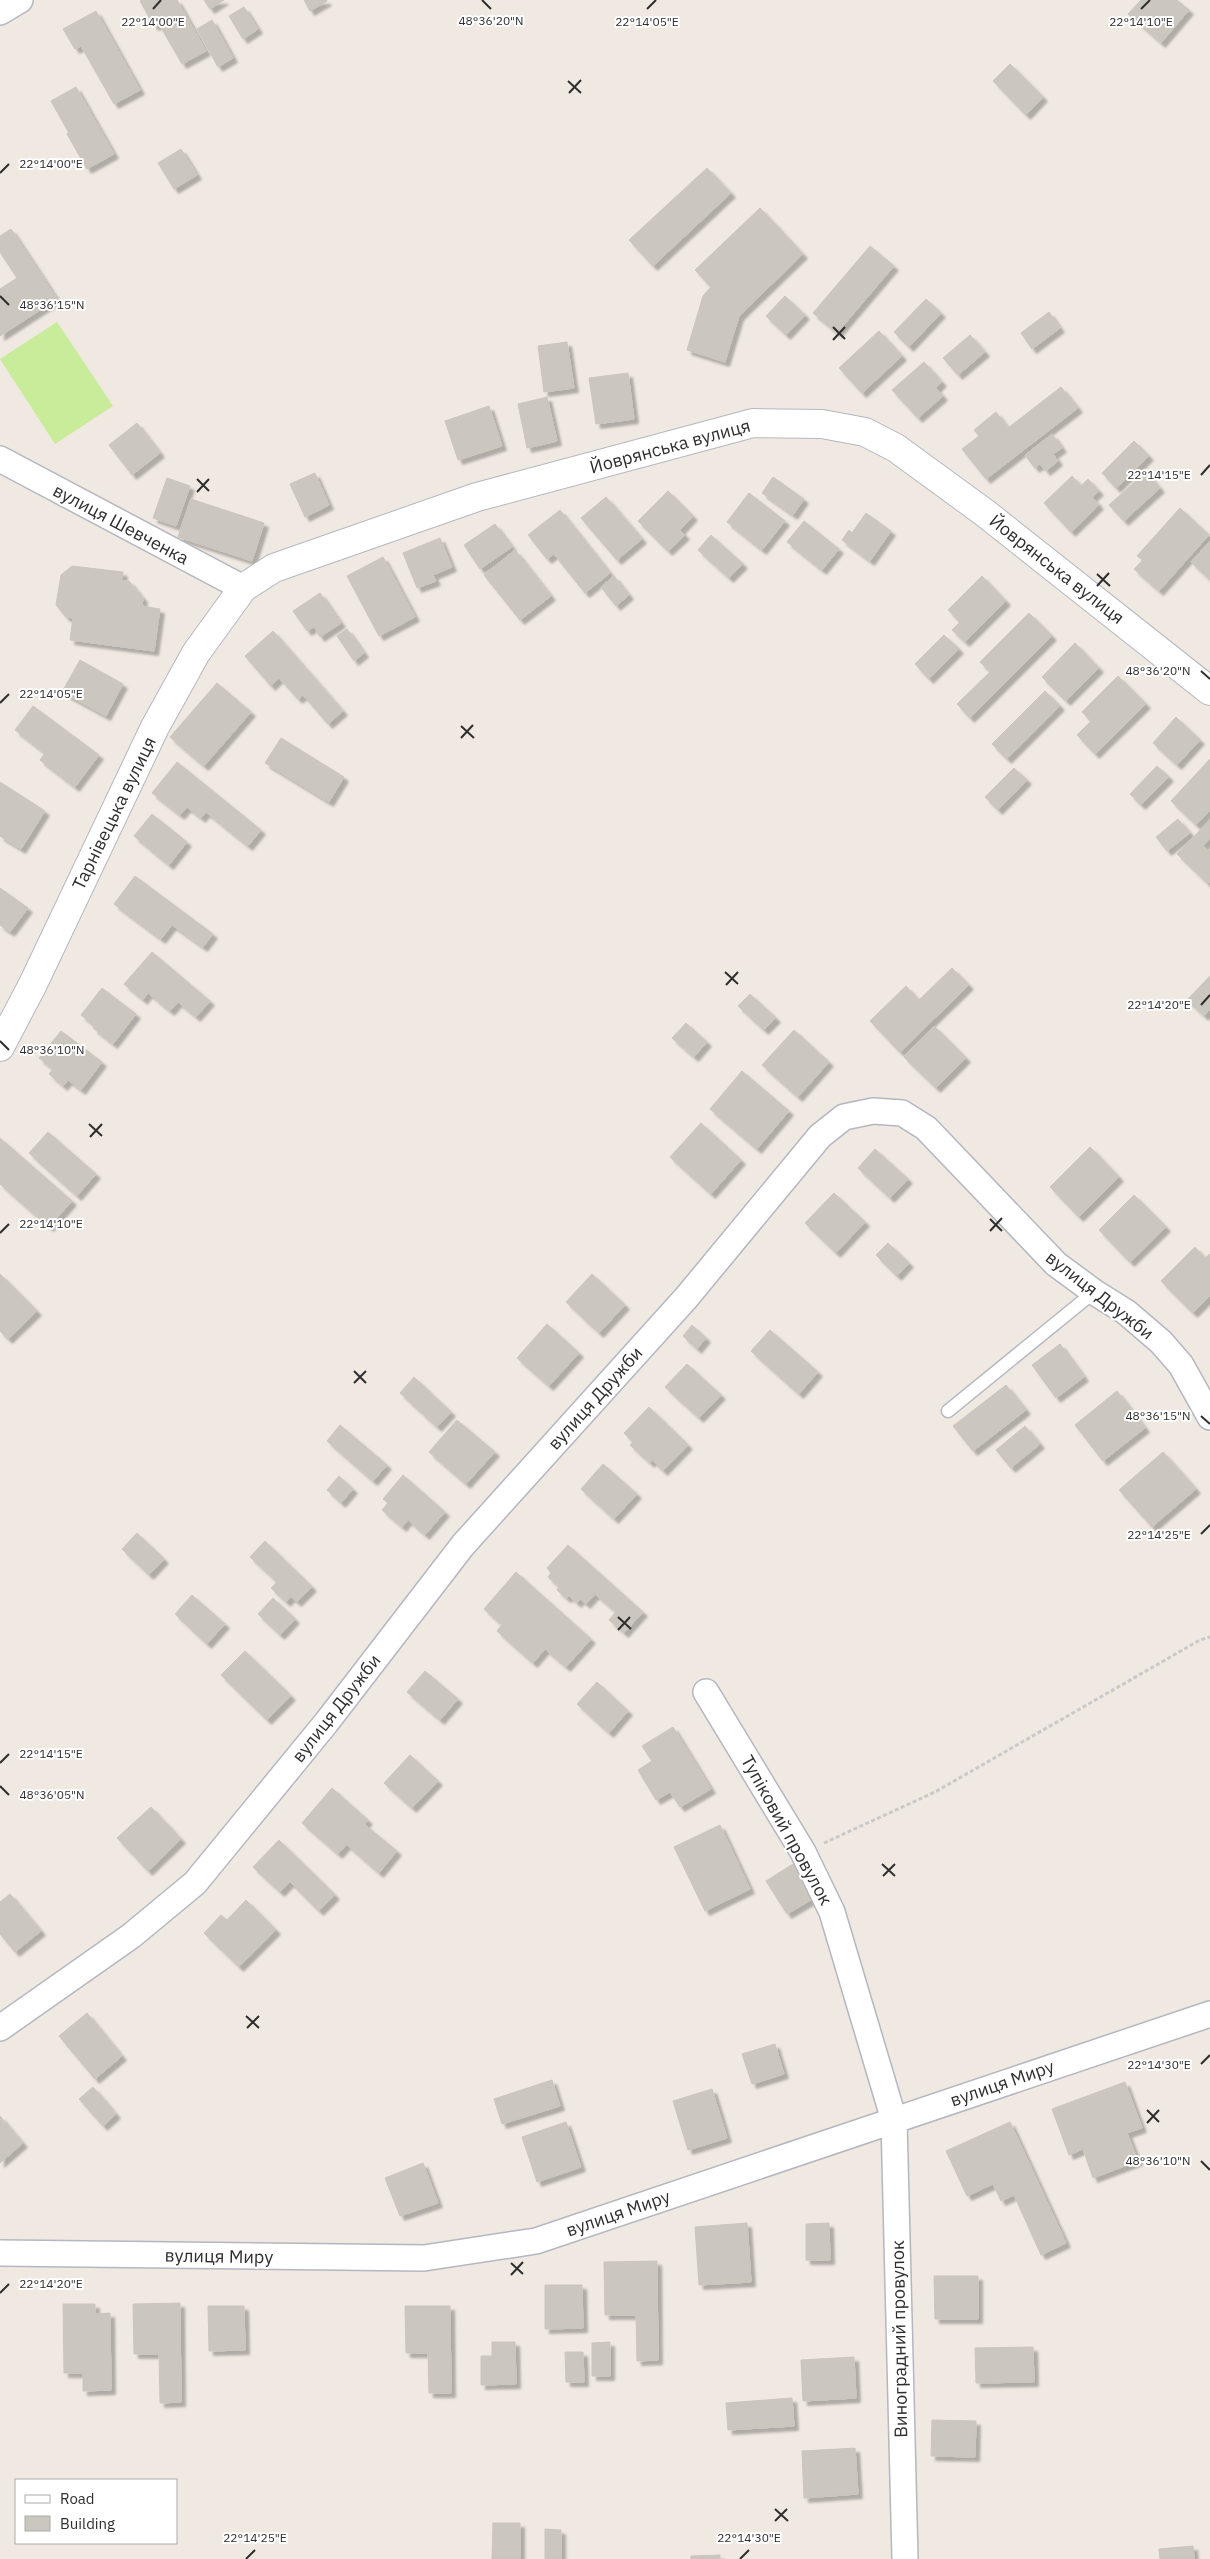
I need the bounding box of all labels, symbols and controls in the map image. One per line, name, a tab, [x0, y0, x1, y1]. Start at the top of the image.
text: 48°36'20"N	[458, 13, 524, 28]
text: 22°14'00"E	[121, 14, 185, 29]
text: 22°14'05"E	[615, 14, 679, 29]
text: 22°14'10"E	[1109, 14, 1173, 29]
text: 22°14'00"E	[19, 156, 83, 171]
text: 48°36'15"N	[19, 297, 85, 312]
street label: Йоврянська вулиця	[587, 414, 753, 478]
text: 22°14'15"E	[1127, 467, 1191, 482]
street label: вулиця Шевченка	[49, 479, 193, 570]
street label: Йоврянська вулиця	[985, 509, 1129, 629]
text: 48°36'20"N	[1125, 663, 1191, 678]
text: 22°14'05"E	[19, 686, 83, 701]
street label: Тарнівецька вулиця	[67, 733, 161, 893]
text: 22°14'20"E	[1127, 997, 1191, 1012]
text: 48°36'10"N	[19, 1042, 85, 1057]
text: 22°14'10"E	[19, 1216, 83, 1231]
street label: вулиця Дружби	[1041, 1246, 1159, 1344]
street label: вулиця Дружби	[543, 1342, 647, 1454]
text: 48°36'15"N	[1125, 1408, 1191, 1423]
text: 22°14'25"E	[1127, 1527, 1191, 1542]
street label: вулиця Дружби	[287, 1649, 385, 1767]
text: 22°14'15"E	[19, 1746, 83, 1761]
street label: Тупіковий провулок	[736, 1751, 838, 1909]
text: 48°36'05"N	[19, 1787, 85, 1802]
street label: вулиця Миру	[947, 2054, 1057, 2112]
text: 22°14'30"E	[1127, 2057, 1191, 2072]
text: 48°36'10"N	[1125, 2153, 1191, 2168]
street label: вулиця Миру	[563, 2184, 673, 2242]
street label: Виноградний провулок	[886, 2240, 912, 2438]
street label: вулиця Миру	[165, 2244, 273, 2268]
text: 22°14'20"E	[19, 2276, 83, 2291]
legend	[15, 2479, 178, 2544]
text: Road	[60, 2489, 95, 2508]
text: Building	[60, 2514, 115, 2533]
text: 22°14'25"E	[223, 2530, 287, 2545]
text: 22°14'30"E	[717, 2530, 781, 2545]

